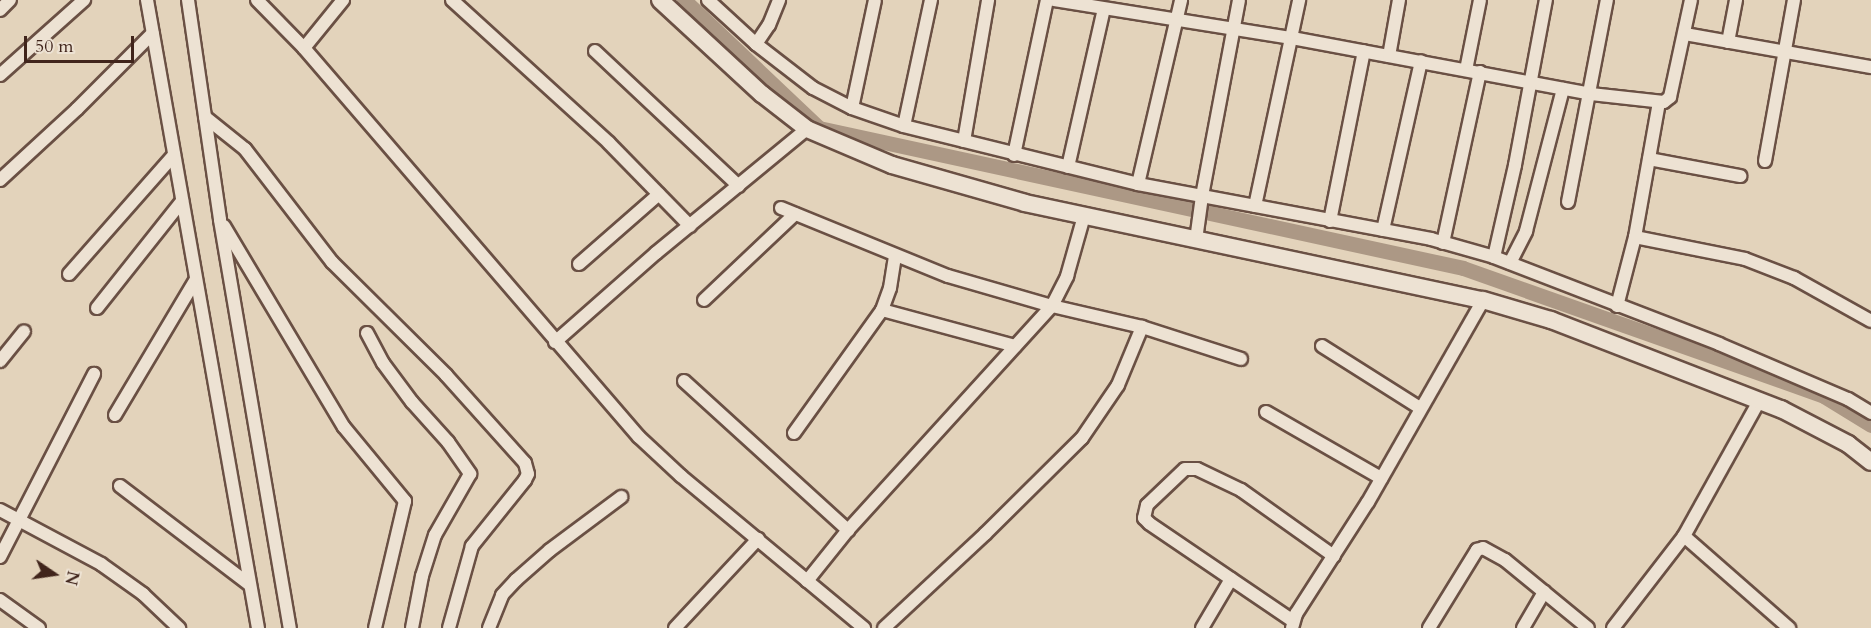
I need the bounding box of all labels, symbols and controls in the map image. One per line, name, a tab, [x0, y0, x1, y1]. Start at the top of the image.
scale bar	[27, 24, 136, 62]
text: 50 m	[35, 34, 74, 59]
north arrow	[24, 544, 84, 604]
text: N	[59, 569, 84, 587]

